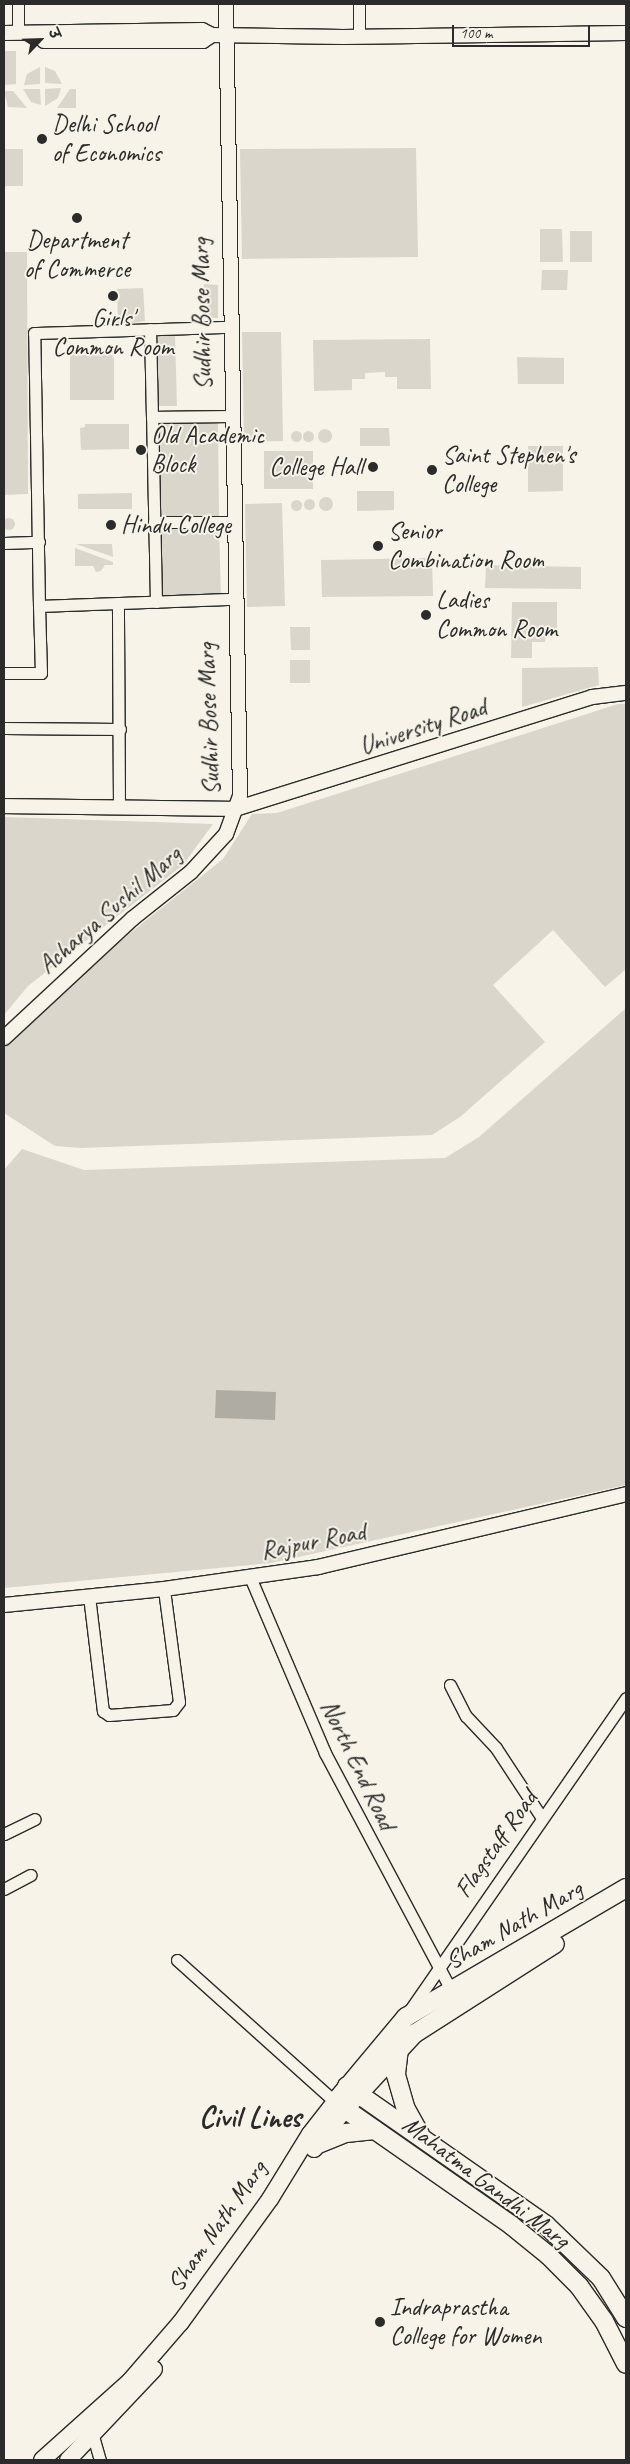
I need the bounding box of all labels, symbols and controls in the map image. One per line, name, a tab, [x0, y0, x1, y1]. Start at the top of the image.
north arrow	[15, 15, 65, 65]
scale bar	[455, 15, 592, 47]
text: 100 m	[460, 24, 492, 43]
text: उ	[44, 26, 64, 41]
place label: Delhi School of Economics	[52, 110, 161, 169]
marker: Delhi School of Economics	[36, 133, 48, 145]
marker: Department of Commerce	[71, 212, 83, 224]
place label: Department of Commerce	[24, 226, 130, 285]
street label: Sudhir Bose Marg	[186, 237, 218, 391]
marker: Girls' Common Room	[107, 290, 119, 302]
place label: Girls' Common Room	[53, 304, 173, 363]
place label: Old Academic Block	[151, 421, 262, 480]
place label: Saint Stephen's College	[442, 441, 576, 500]
marker: Old Academic Block	[135, 444, 147, 456]
place label: College Hall	[269, 452, 363, 482]
marker: College Hall	[367, 461, 379, 473]
marker: Saint Stephen's College	[426, 464, 438, 476]
place label: Hindu College	[121, 510, 231, 540]
place label: Senior Combination Room	[388, 517, 544, 576]
marker: Hindu College	[105, 519, 117, 531]
marker: Senior Combination Room	[372, 540, 384, 552]
place label: Ladies Common Room	[436, 586, 557, 645]
marker: Ladies Common Room	[420, 609, 432, 621]
street label: Sudhir Bose Marg	[191, 642, 227, 796]
street label: University Road	[356, 692, 490, 762]
street label: Acharya Sushil Marg	[32, 840, 188, 980]
street label: Rajpur Road	[259, 1517, 367, 1567]
street label: North End Road	[314, 1695, 402, 1835]
street label: Flagstaff Road	[448, 1785, 544, 1903]
street label: Sham Nath Marg	[439, 1873, 589, 1977]
district label: Civil Lines	[199, 2099, 301, 2135]
street label: Mahatma Gandhi Marg	[396, 2109, 576, 2255]
street label: Sham Nath Marg	[160, 2154, 274, 2298]
place label: Indraprastha College for Women	[390, 2293, 542, 2352]
marker: Indraprastha College for Women	[374, 2316, 386, 2328]

